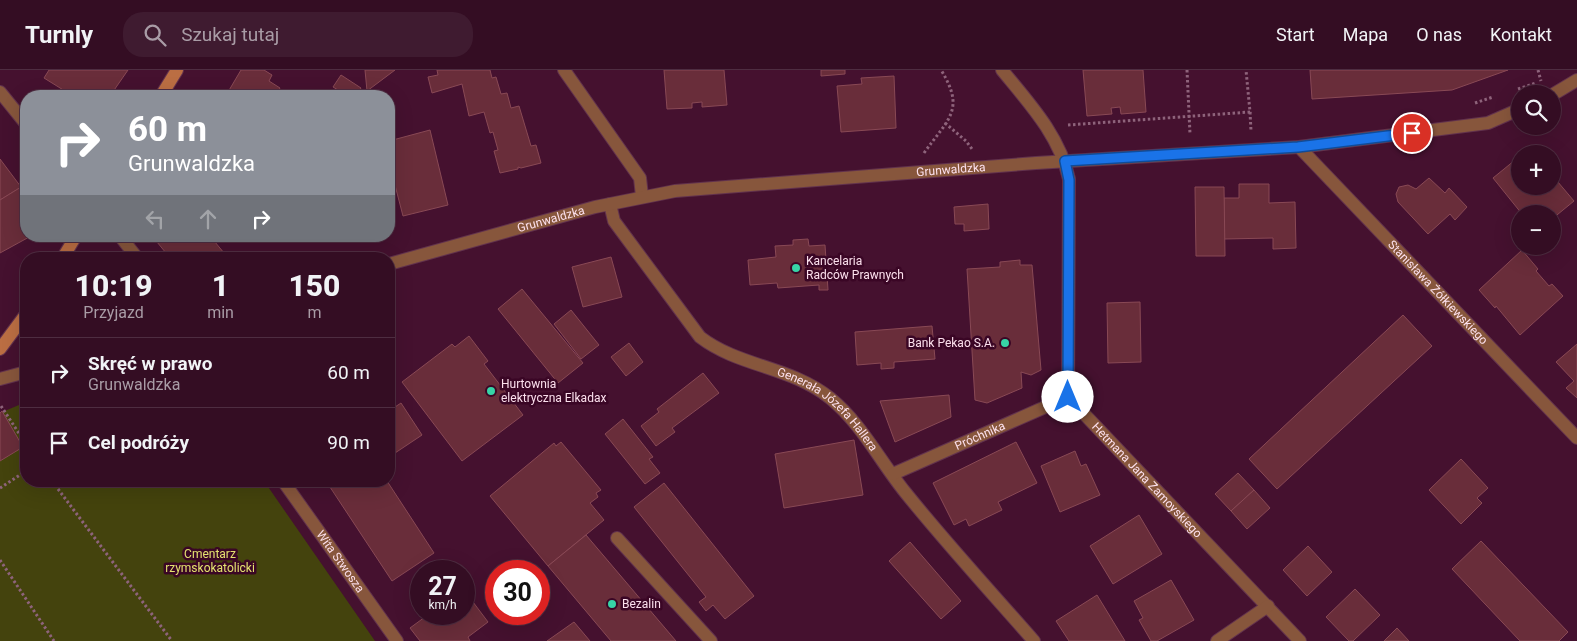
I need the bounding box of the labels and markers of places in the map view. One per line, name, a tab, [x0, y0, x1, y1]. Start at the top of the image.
pin	[1391, 112, 1433, 154]
place label: Kancelaria Radców Prawnych	[806, 254, 904, 282]
marker: Kancelaria Radców Prawnych	[790, 262, 802, 274]
place label: Bank Pekao S.A.	[908, 336, 995, 350]
marker: Bank Pekao S.A.	[999, 337, 1011, 349]
place label: Hurtownia elektryczna Elkadax	[501, 377, 606, 405]
marker: Hurtownia elektryczna Elkadax	[485, 385, 497, 397]
place label: Bezalin	[622, 597, 661, 611]
marker: Bezalin	[606, 598, 618, 610]

